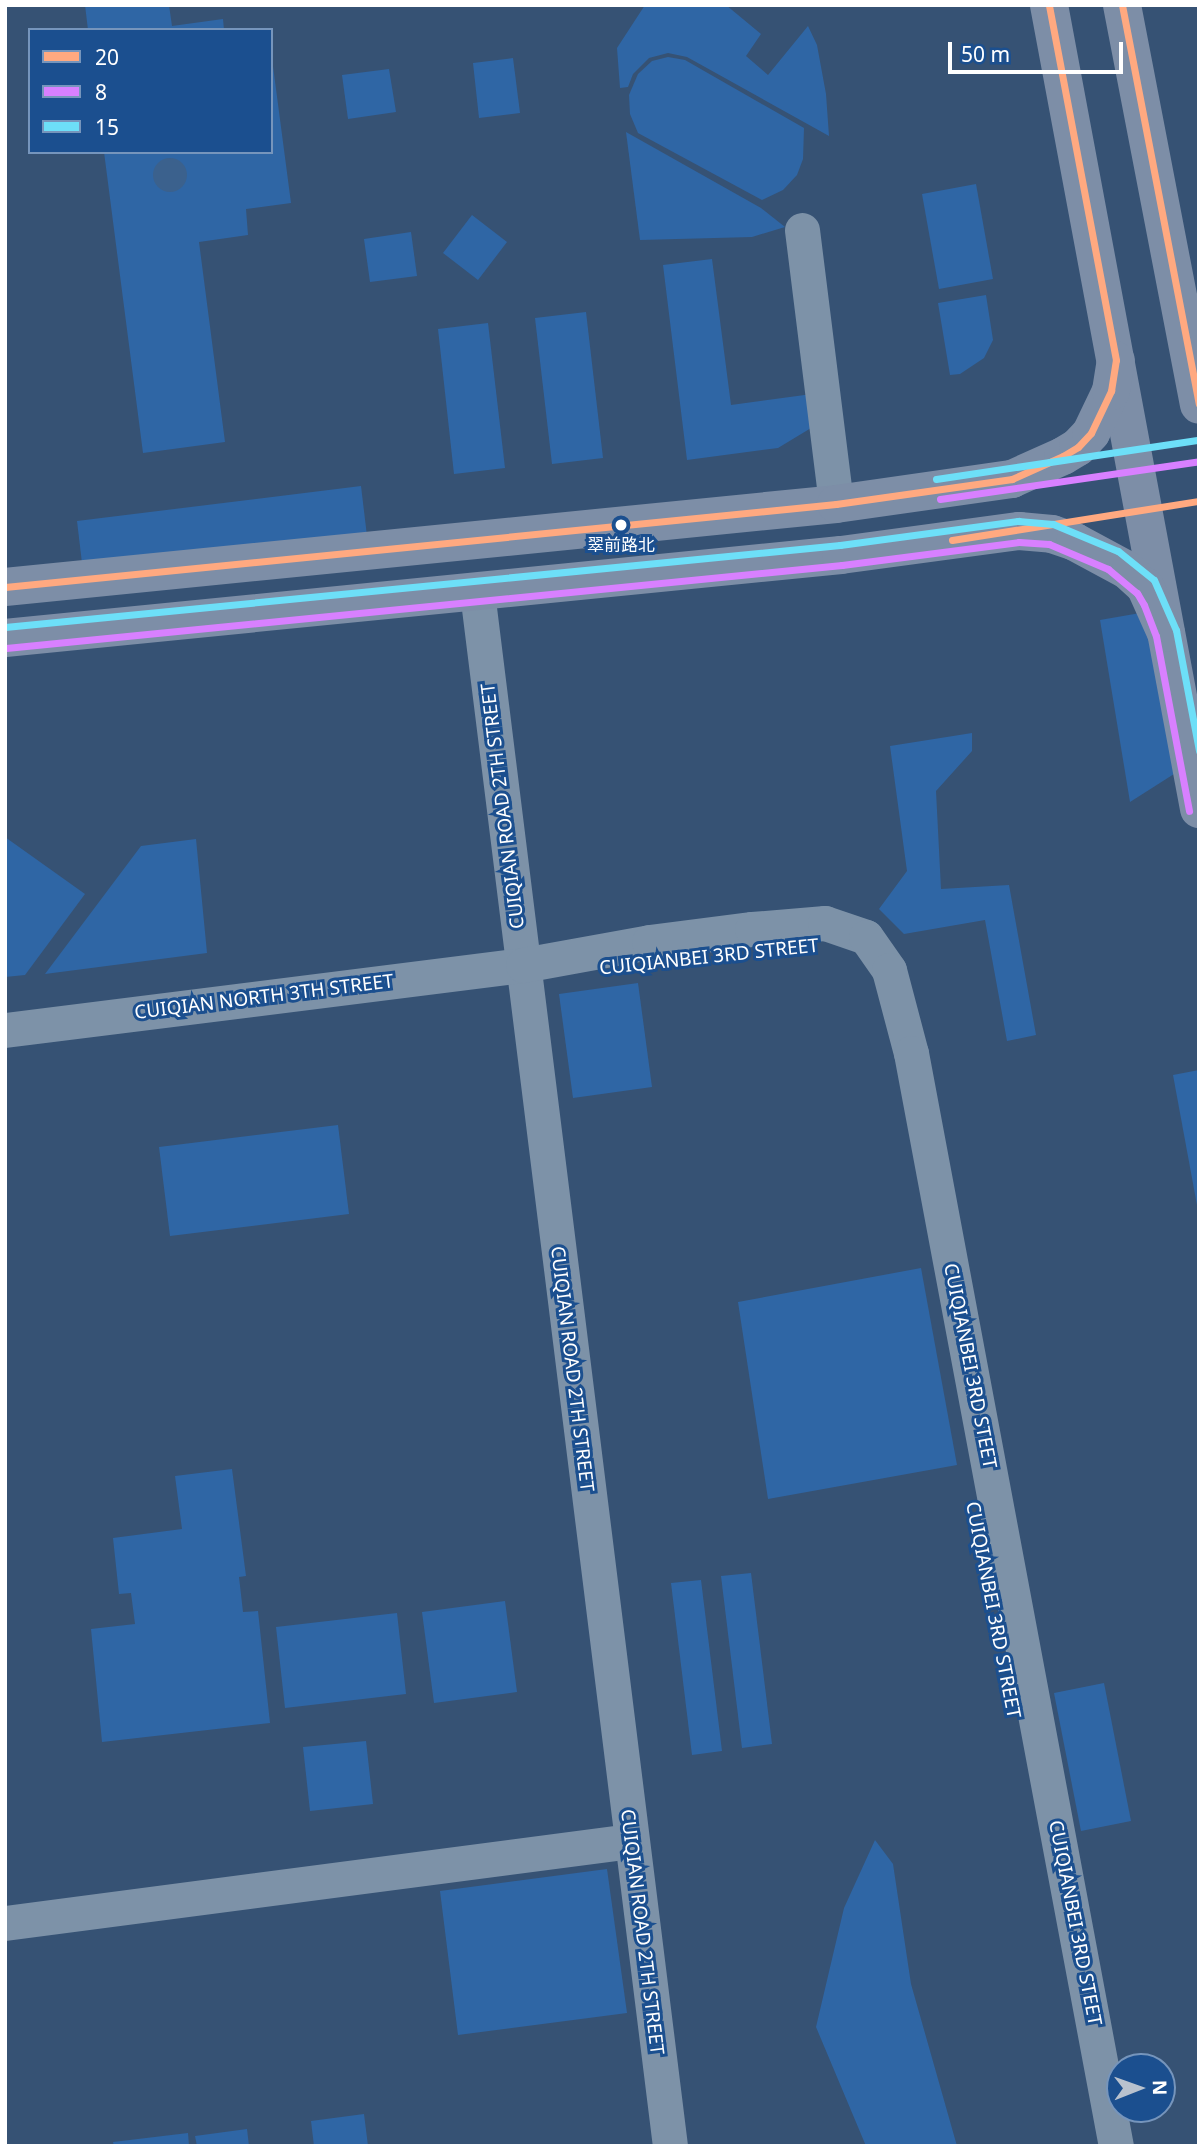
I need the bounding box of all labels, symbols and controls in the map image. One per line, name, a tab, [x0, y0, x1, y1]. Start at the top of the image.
legend	[28, 28, 273, 154]
scale bar	[952, 28, 1127, 72]
text: 50 m	[961, 40, 1010, 68]
text: 20	[95, 43, 119, 71]
text: 8	[95, 78, 107, 106]
text: 15	[95, 113, 119, 141]
marker: 翠前路北	[614, 518, 628, 532]
place label: 翠前路北	[587, 535, 655, 555]
street label: CUIQIAN ROAD 2TH STREET	[477, 682, 529, 930]
street label: CUIQIANBEI 3RD STREET	[598, 934, 820, 980]
street label: CUIQIAN NORTH 3TH STREET	[133, 970, 395, 1024]
street label: CUIQIAN ROAD 2TH STREET	[546, 1245, 598, 1493]
street label: CUIQIANBEI 3RD STEET	[939, 1261, 1001, 1471]
street label: CUIQIANBEI 3RD STREET	[961, 1500, 1025, 1720]
street label: CUIQIAN ROAD 2TH STREET	[616, 1808, 668, 2056]
street label: CUIQIANBEI 3RD STEET	[1044, 1818, 1106, 2028]
north arrow	[1106, 2053, 1176, 2123]
text: N	[1147, 2080, 1173, 2096]

